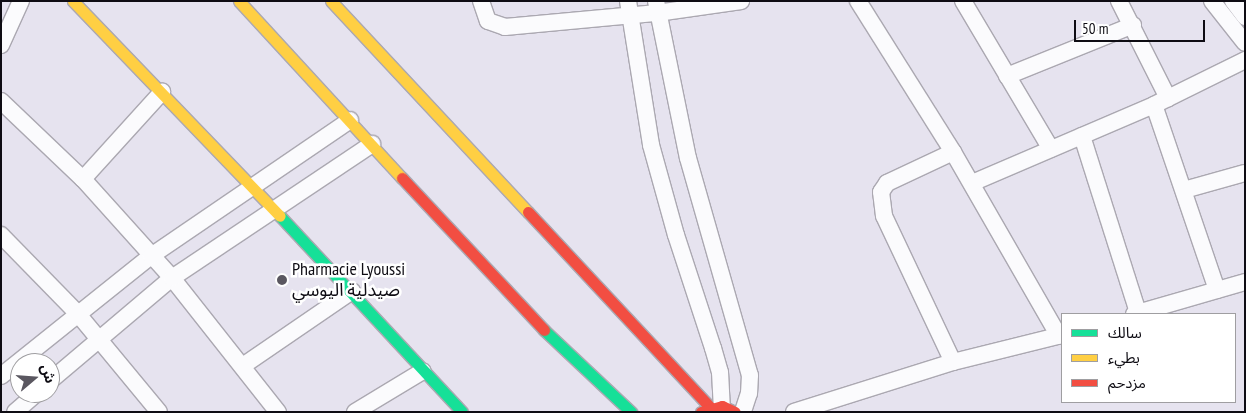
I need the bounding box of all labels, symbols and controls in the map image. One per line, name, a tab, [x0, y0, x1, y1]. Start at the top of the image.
scale bar	[1076, 10, 1207, 42]
text: 50 m	[1082, 19, 1108, 38]
place label: Pharmacie Lyoussi صيدلية اليوسي	[292, 259, 405, 302]
marker: Pharmacie Lyoussi صيدلية اليوسي	[276, 274, 288, 286]
legend	[1061, 313, 1236, 403]
text: سالك	[1108, 323, 1142, 342]
text: بطيء	[1108, 348, 1140, 367]
north arrow	[10, 353, 60, 403]
text: ش	[37, 362, 60, 386]
text: مزدحم	[1108, 373, 1146, 392]

